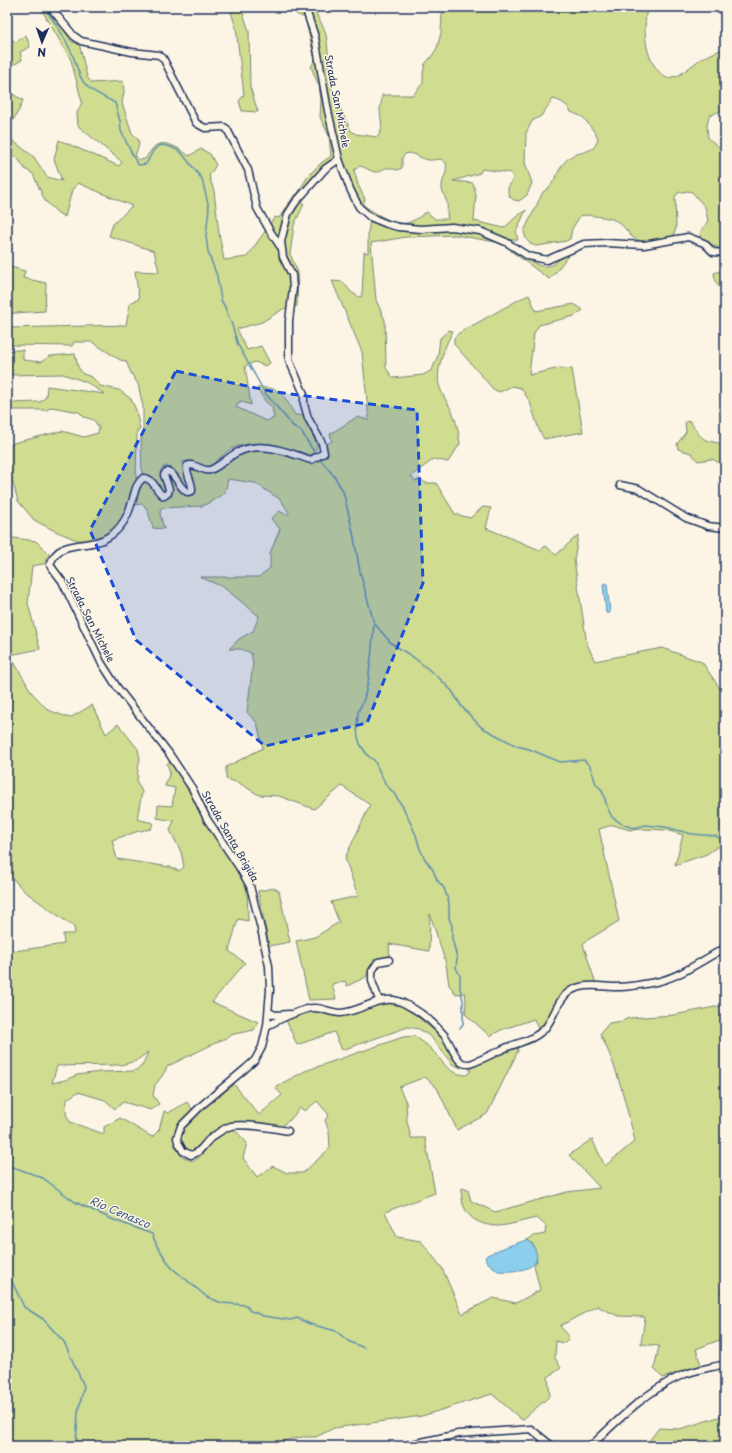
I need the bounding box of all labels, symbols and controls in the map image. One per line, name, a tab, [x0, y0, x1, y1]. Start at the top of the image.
north arrow	[22, 22, 62, 62]
text: N	[37, 44, 46, 61]
street label: Strada San Michele	[322, 53, 354, 149]
street label: Strada San Michele	[63, 573, 119, 665]
street label: Strada Santa Brigida	[199, 788, 264, 885]
water label: Rio Cenasco	[87, 1192, 154, 1233]

